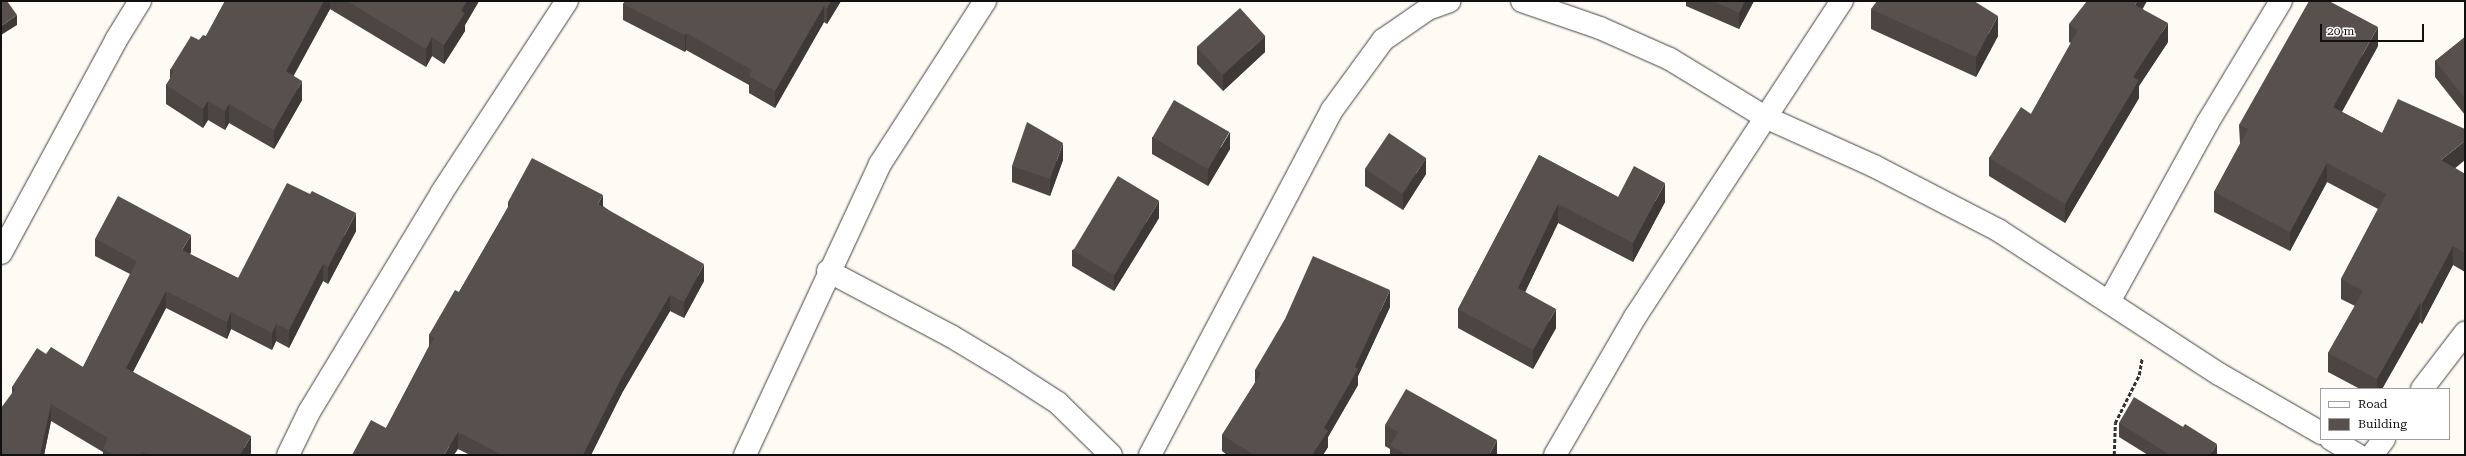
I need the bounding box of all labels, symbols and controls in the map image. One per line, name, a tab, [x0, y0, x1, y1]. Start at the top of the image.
scale bar	[2322, 16, 2426, 42]
text: 20 m	[2327, 24, 2354, 38]
legend	[2320, 388, 2450, 440]
text: Road	[2358, 397, 2387, 411]
text: Building	[2358, 417, 2407, 431]

